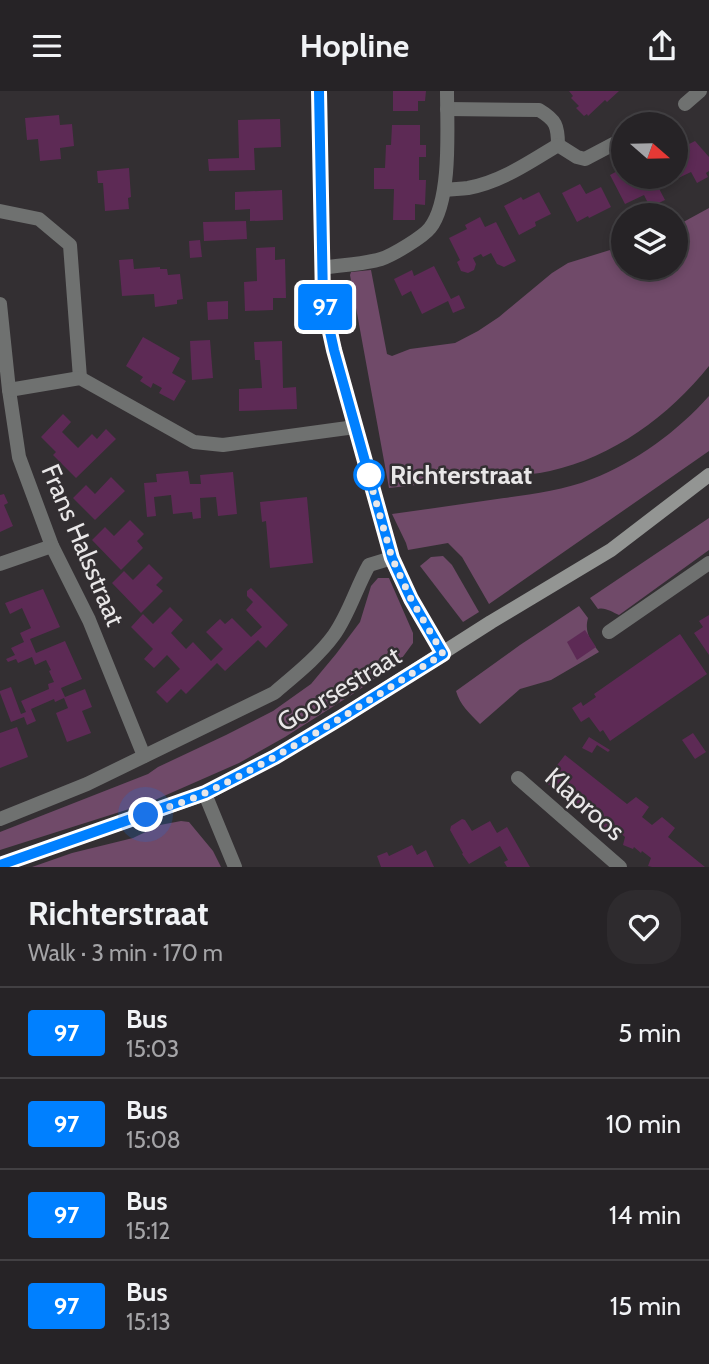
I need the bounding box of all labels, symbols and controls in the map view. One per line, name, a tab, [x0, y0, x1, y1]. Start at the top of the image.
text: Hopline	[300, 26, 409, 65]
icon: menu	[28, 27, 66, 65]
icon: share	[643, 27, 681, 65]
north arrow	[611, 112, 688, 189]
map controls	[611, 112, 688, 280]
button: layers	[611, 203, 688, 280]
line badge: 97	[294, 284, 356, 330]
text: 97	[312, 292, 338, 321]
street label: Frans Halsstraat	[35, 459, 132, 631]
place label: Richterstraat	[390, 459, 532, 491]
marker: Richterstraat	[354, 460, 384, 490]
street label: Goorsestraat	[271, 639, 407, 739]
street label: Klaproos	[539, 761, 632, 847]
your location	[128, 797, 163, 832]
button: heart	[607, 890, 681, 964]
text: Richterstraat	[28, 893, 209, 933]
text: Walk · 3 min · 170 m	[28, 939, 223, 967]
text: Bus	[126, 1003, 167, 1035]
text: 5 min	[618, 1017, 681, 1049]
text: 97	[54, 1018, 79, 1047]
text: 15:03	[126, 1035, 179, 1063]
text: Bus	[126, 1094, 167, 1126]
text: 10 min	[606, 1108, 681, 1140]
text: 97	[54, 1109, 79, 1138]
text: 15:08	[126, 1126, 181, 1154]
text: Bus	[126, 1185, 167, 1217]
text: 14 min	[609, 1199, 681, 1231]
text: 97	[54, 1200, 79, 1229]
text: 15:12	[126, 1217, 170, 1245]
text: Bus	[126, 1276, 167, 1308]
text: 15 min	[610, 1290, 681, 1322]
text: 97	[54, 1291, 79, 1320]
text: 15:13	[126, 1308, 171, 1336]

